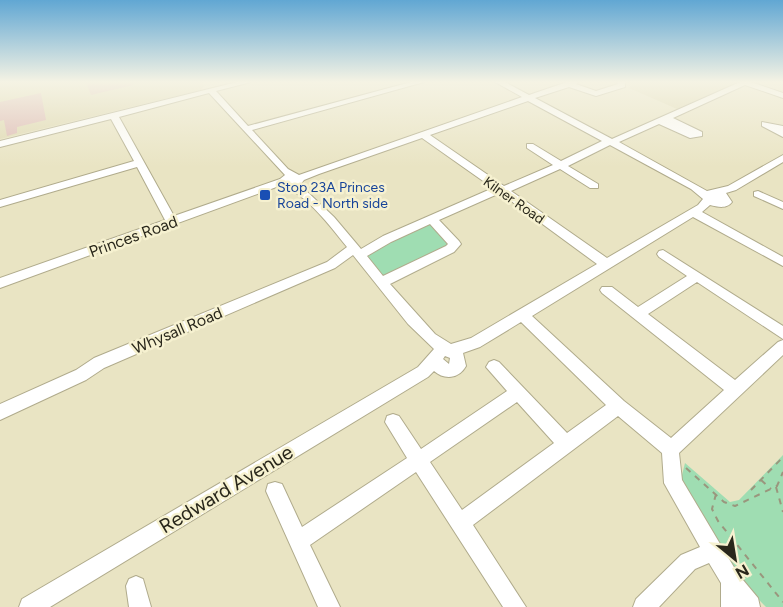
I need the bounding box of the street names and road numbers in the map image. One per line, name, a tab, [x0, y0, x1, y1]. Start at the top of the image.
street label: Kilner Road	[480, 173, 548, 228]
street label: Princes Road	[86, 212, 180, 261]
street label: Whysall Road	[129, 303, 225, 358]
street label: Redward Avenue	[155, 440, 297, 538]

